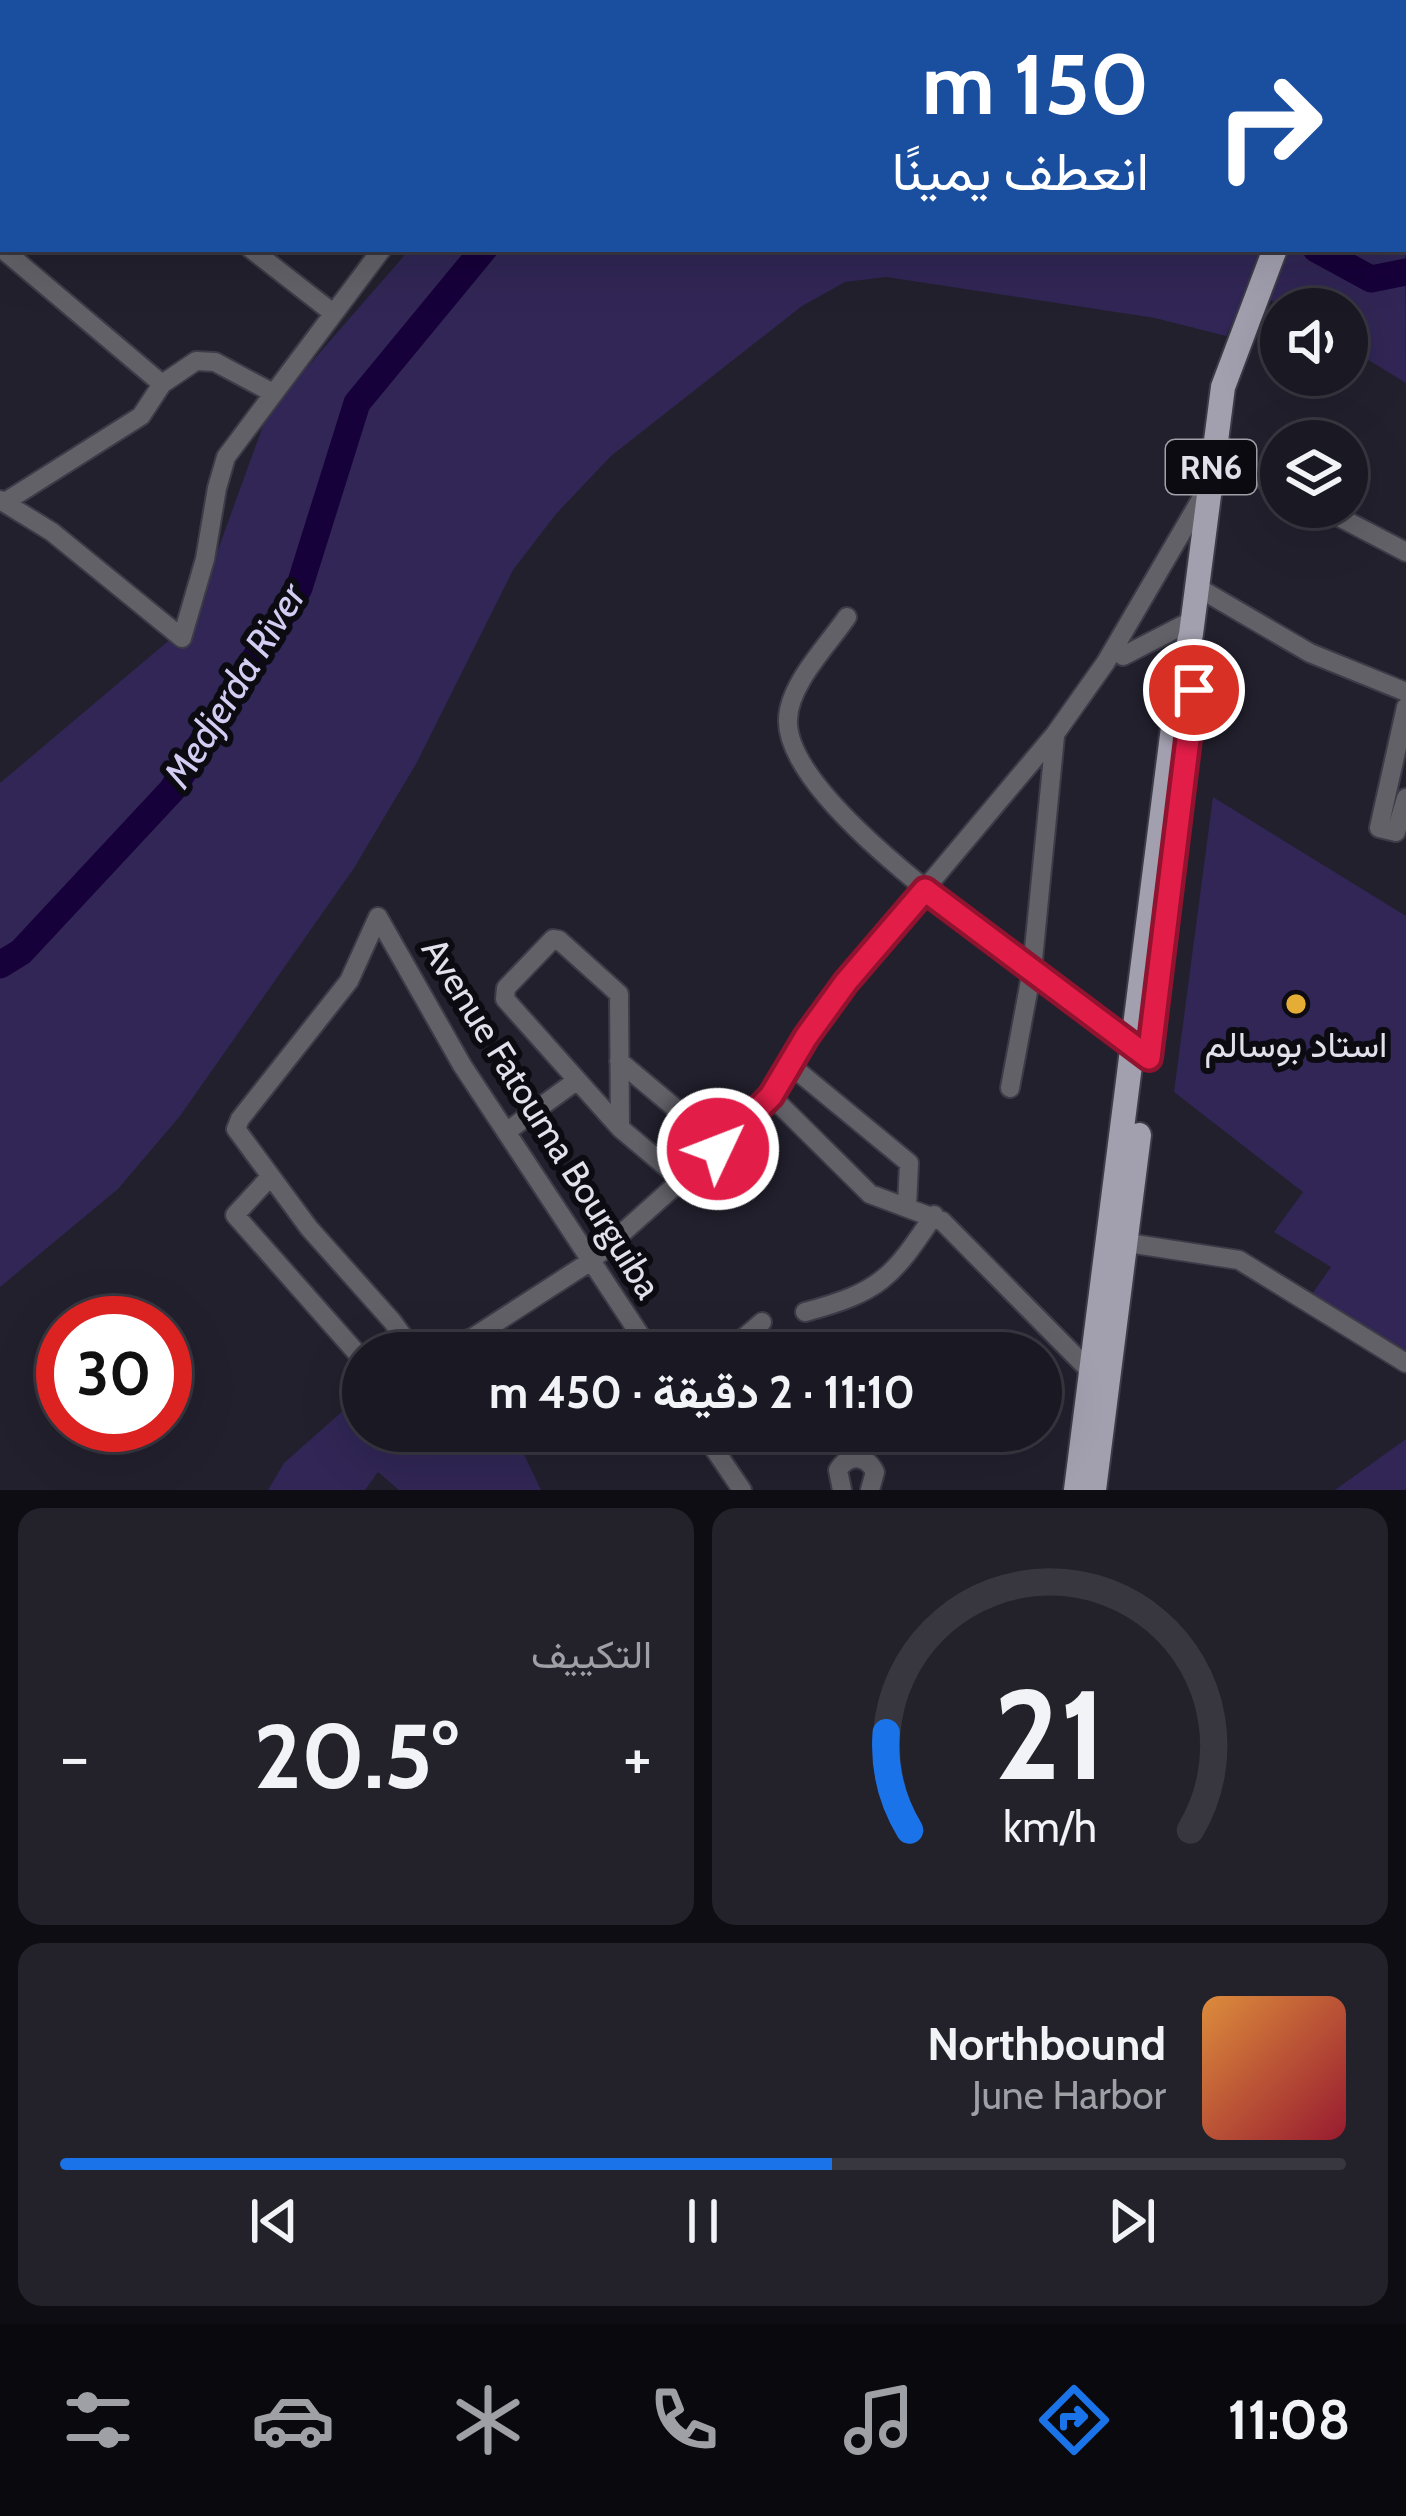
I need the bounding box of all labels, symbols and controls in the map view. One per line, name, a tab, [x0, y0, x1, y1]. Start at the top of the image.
text: 150 m	[922, 33, 1149, 135]
icon: right	[1191, 48, 1347, 204]
text: انعطف يمينًا	[892, 138, 1149, 204]
map controls	[1260, 288, 1368, 528]
button: sound	[1260, 288, 1368, 396]
button: layers	[1260, 420, 1368, 528]
road number: RN6	[1166, 440, 1256, 494]
water label: Medjerda River	[152, 573, 317, 797]
pin	[1143, 639, 1245, 741]
icon: arrive	[1161, 657, 1227, 723]
street label: Avenue Fatouma Bourguiba	[413, 930, 671, 1306]
marker: استاد بوسالم	[1283, 991, 1309, 1017]
place label: استاد بوسالم	[1205, 1022, 1387, 1068]
position arrow	[655, 1086, 781, 1212]
speed limit sign: 30	[36, 1296, 192, 1452]
text: 11:10 · 2 دقيقة · 450 m	[489, 1365, 915, 1419]
text: التكييف	[531, 1630, 652, 1678]
text: 21	[994, 1659, 1106, 1810]
text: 20.5°	[254, 1701, 458, 1811]
text: −	[60, 1716, 89, 1797]
text: +	[623, 1716, 652, 1797]
text: km/h	[1003, 1800, 1097, 1852]
text: Northbound	[927, 2017, 1166, 2071]
text: June Harbor	[972, 2071, 1166, 2119]
icon: previous	[241, 2188, 307, 2254]
icon: pause	[670, 2188, 736, 2254]
icon: next	[1099, 2188, 1165, 2254]
icon: filters	[56, 2378, 140, 2462]
icon: car	[251, 2378, 335, 2462]
icon: climate	[446, 2378, 530, 2462]
icon: phone	[642, 2378, 726, 2462]
icon: music	[837, 2378, 921, 2462]
icon: directions	[1032, 2378, 1116, 2462]
text: 11:08	[1228, 2387, 1350, 2453]

